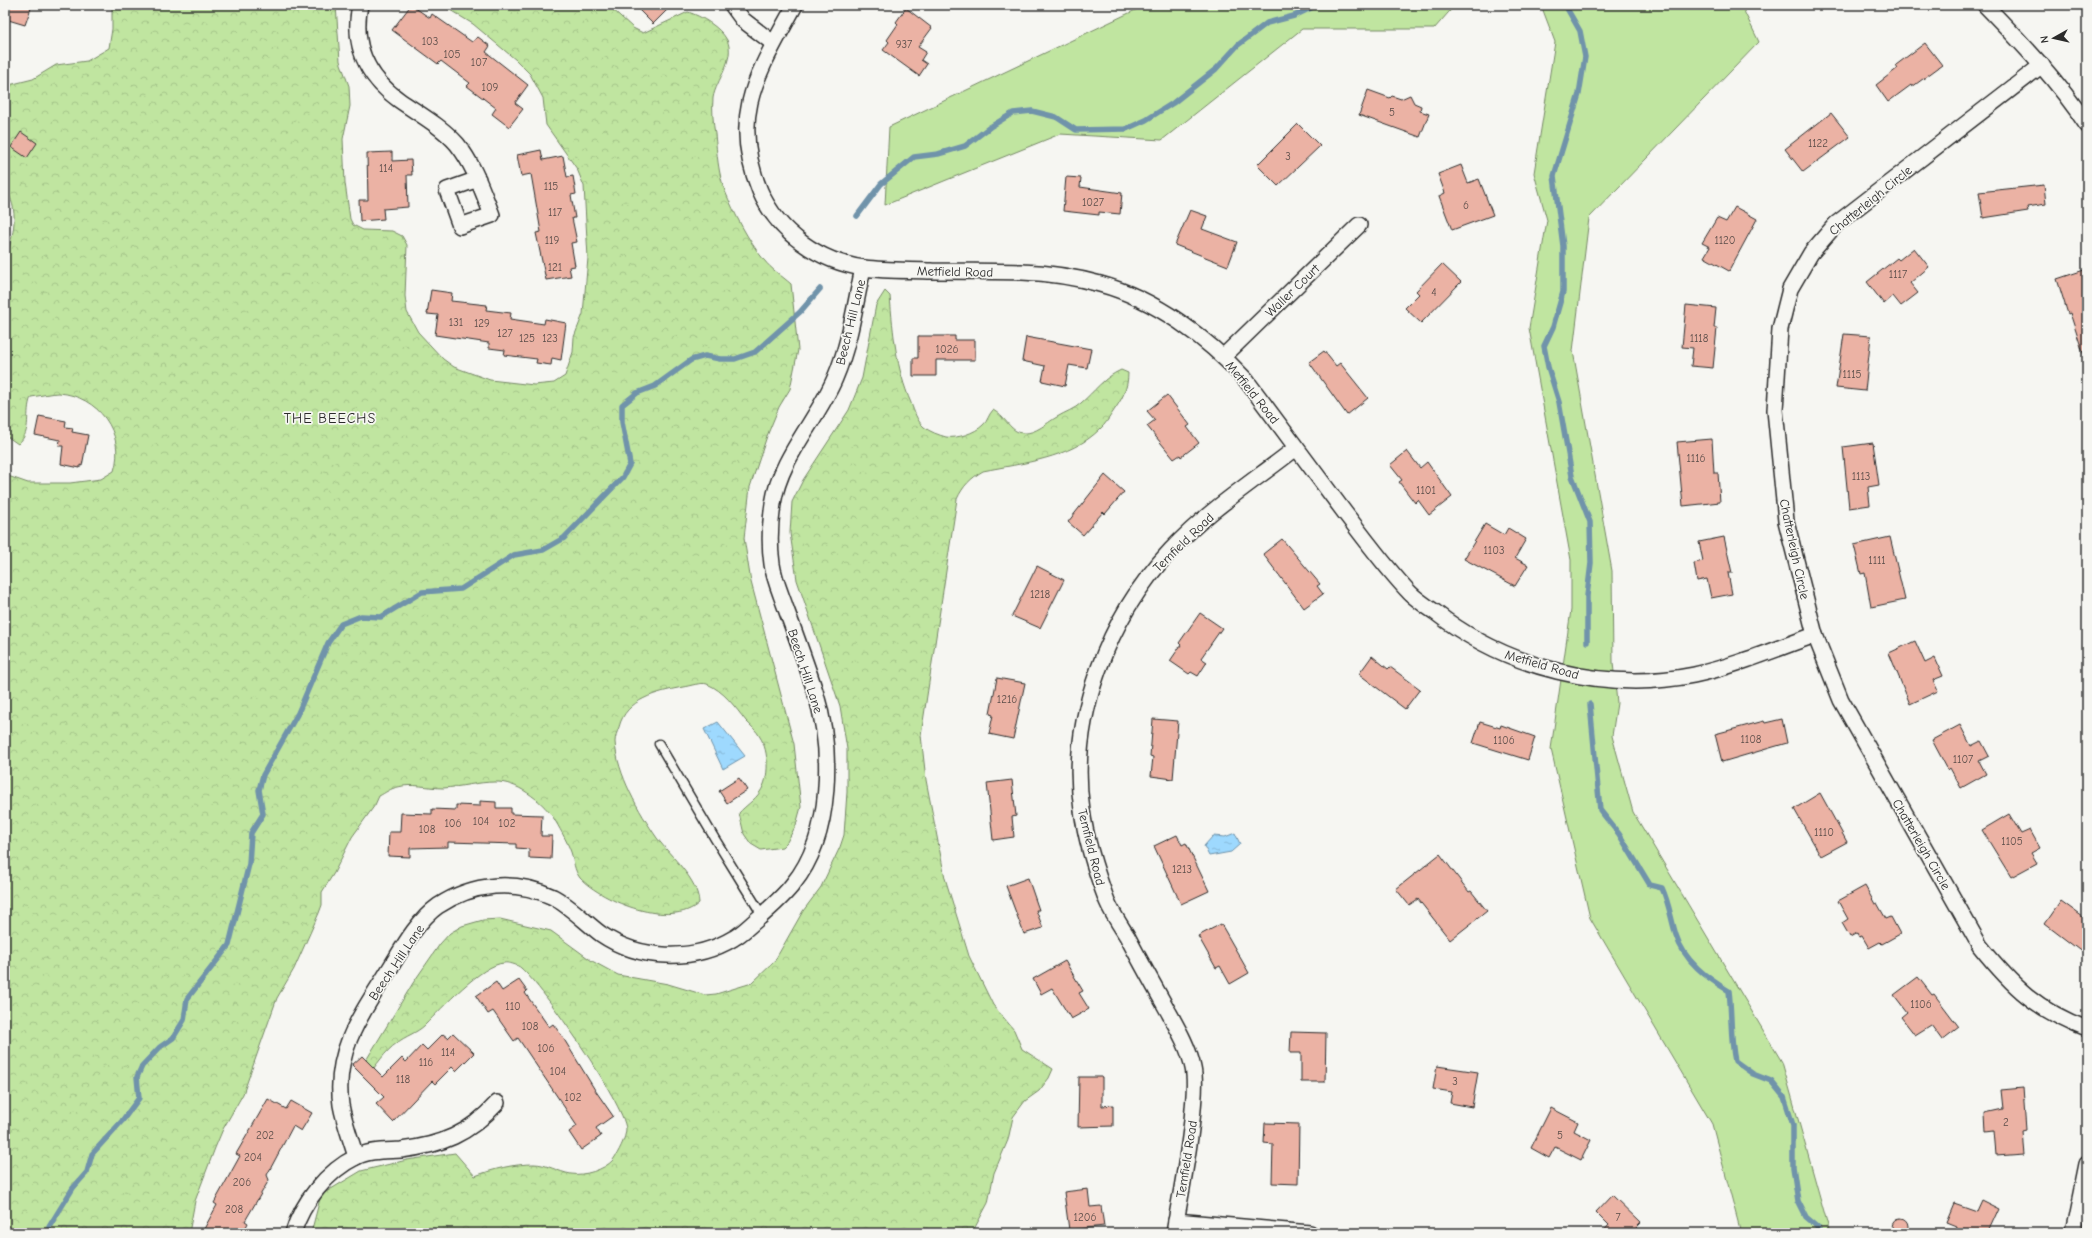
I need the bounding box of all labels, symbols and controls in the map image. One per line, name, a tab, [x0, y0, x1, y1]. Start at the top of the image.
north arrow	[2034, 18, 2074, 58]
house number: 103	[422, 35, 438, 48]
text: N	[2038, 35, 2052, 44]
house number: 937	[896, 38, 912, 51]
house number: 105	[443, 48, 461, 61]
house number: 107	[471, 56, 487, 69]
house number: 109	[482, 81, 499, 94]
house number: 5	[1389, 106, 1395, 119]
house number: 1122	[1808, 137, 1828, 150]
house number: 3	[1285, 150, 1291, 163]
house number: 114	[379, 162, 393, 175]
street label: Chatterleigh Circle	[1826, 162, 1915, 238]
house number: 115	[544, 180, 558, 193]
house number: 1027	[1082, 196, 1104, 209]
house number: 6	[1463, 199, 1469, 212]
house number: 117	[548, 206, 562, 219]
house number: 119	[545, 234, 559, 247]
house number: 1120	[1714, 234, 1736, 247]
street label: Waller Court	[1262, 260, 1323, 320]
house number: 121	[548, 261, 562, 274]
street label: Metfield Road	[917, 263, 993, 280]
house number: 1117	[1889, 268, 1907, 281]
street label: Beech Hill Lane	[833, 277, 868, 367]
house number: 4	[1431, 286, 1437, 299]
house number: 131	[449, 316, 463, 329]
house number: 129	[474, 317, 490, 330]
house number: 127	[497, 327, 513, 340]
house number: 125	[519, 332, 535, 345]
house number: 123	[542, 332, 558, 345]
house number: 1118	[1690, 332, 1709, 345]
house number: 1026	[936, 343, 958, 356]
street label: Metfield Road	[1223, 358, 1282, 427]
house number: 1115	[1842, 368, 1862, 381]
district label: THE BEECHS	[284, 410, 376, 427]
house number: 1116	[1686, 452, 1706, 465]
house number: 1113	[1852, 470, 1870, 483]
house number: 1101	[1416, 484, 1436, 497]
street label: Chatterleigh Circle	[1777, 498, 1813, 601]
street label: Temfield Road	[1150, 510, 1217, 575]
house number: 1103	[1484, 544, 1504, 557]
house number: 1111	[1868, 554, 1886, 567]
house number: 1218	[1030, 588, 1050, 601]
street label: Beech Hill Lane	[785, 627, 826, 716]
street label: Metfield Road	[1503, 647, 1581, 682]
house number: 1216	[997, 693, 1017, 706]
house number: 1108	[1740, 733, 1762, 746]
house number: 1106	[1493, 734, 1515, 747]
house number: 1107	[1953, 753, 1973, 766]
street label: Chatterleigh Circle	[1890, 796, 1954, 893]
street label: Temfield Road	[1075, 807, 1108, 887]
house number: 104	[473, 815, 489, 828]
house number: 106	[444, 817, 462, 830]
house number: 102	[499, 817, 516, 830]
house number: 108	[419, 823, 436, 836]
house number: 1110	[1814, 826, 1834, 839]
house number: 1105	[2001, 835, 2023, 848]
house number: 1213	[1172, 863, 1192, 876]
street label: Beech Hill Lane	[366, 921, 427, 1003]
house number: 1106	[1910, 998, 1932, 1011]
house number: 110	[505, 1000, 521, 1013]
house number: 108	[522, 1020, 539, 1033]
house number: 106	[537, 1042, 555, 1055]
house number: 114	[441, 1046, 455, 1059]
house number: 116	[419, 1056, 433, 1069]
house number: 104	[550, 1065, 566, 1078]
house number: 118	[396, 1073, 411, 1086]
house number: 3	[1452, 1075, 1458, 1088]
house number: 102	[565, 1091, 582, 1104]
house number: 2	[2003, 1116, 2009, 1129]
street label: Temfield Road	[1173, 1119, 1200, 1199]
house number: 202	[256, 1129, 274, 1142]
house number: 5	[1557, 1129, 1563, 1142]
house number: 204	[244, 1151, 262, 1164]
house number: 206	[233, 1176, 251, 1189]
house number: 208	[225, 1203, 243, 1216]
house number: 1206	[1074, 1211, 1096, 1224]
house number: 7	[1615, 1211, 1621, 1224]

